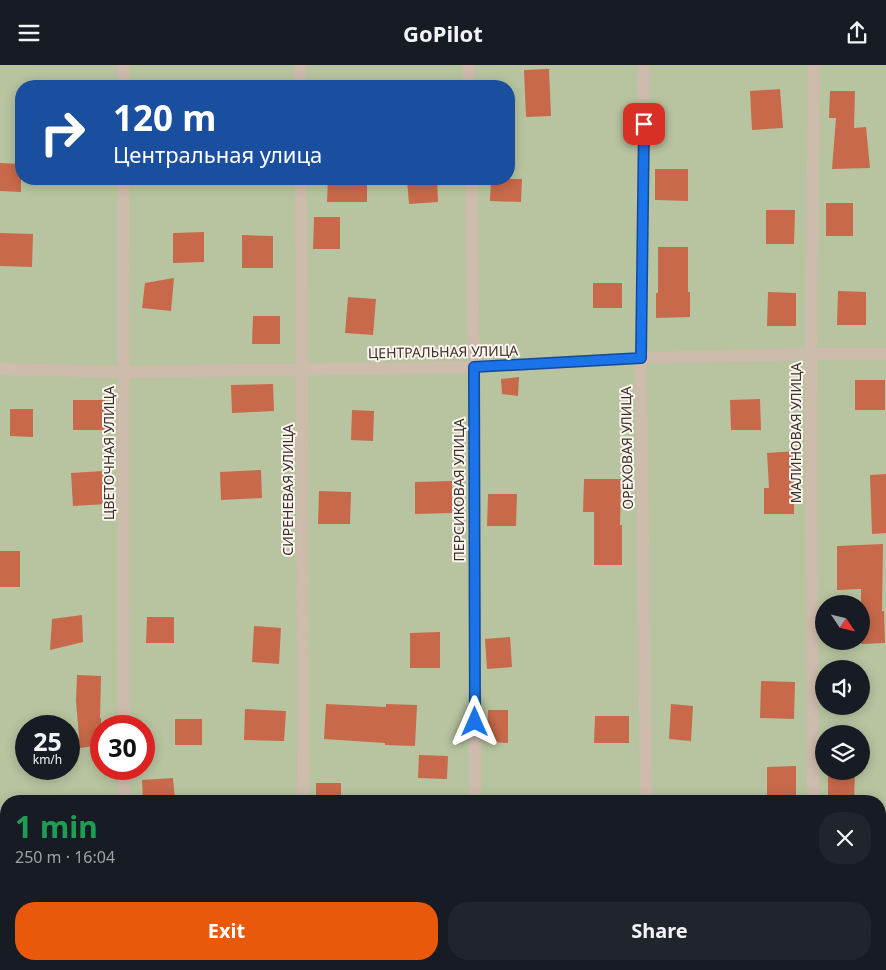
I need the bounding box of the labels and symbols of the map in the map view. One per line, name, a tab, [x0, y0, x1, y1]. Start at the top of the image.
pin	[623, 103, 665, 145]
street label: ЦЕНТРАЛЬНАЯ УЛИЦА	[368, 341, 518, 362]
street label: МАЛИНОВАЯ УЛИЦА	[786, 363, 805, 503]
street label: ЦВЕТОЧНАЯ УЛИЦА	[99, 386, 118, 520]
street label: ОРЕХОВАЯ УЛИЦА	[616, 386, 637, 510]
street label: ПЕРСИКОВАЯ УЛИЦА	[449, 419, 468, 561]
street label: СИРЕНЕВАЯ УЛИЦА	[278, 424, 297, 556]
north arrow	[815, 595, 870, 650]
position arrow	[448, 695, 500, 747]
speed limit sign: 30	[90, 715, 155, 780]

